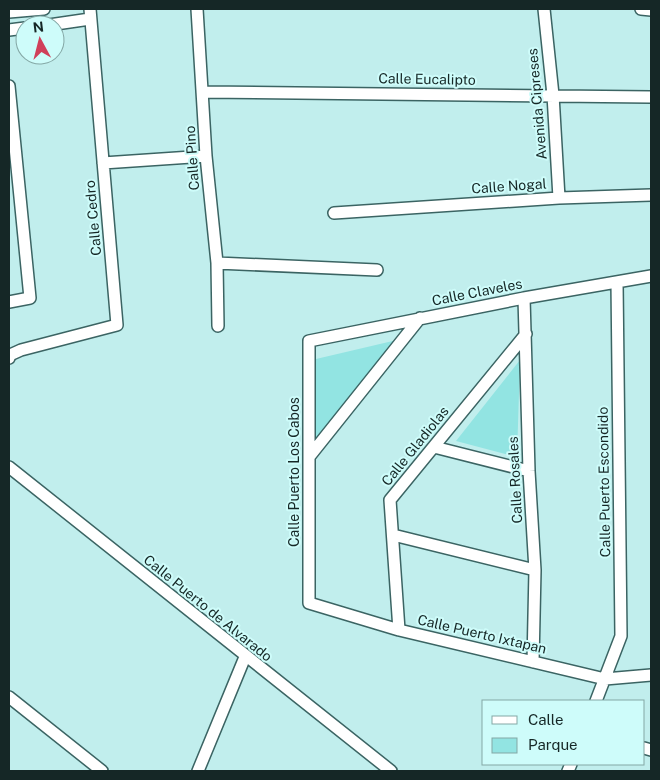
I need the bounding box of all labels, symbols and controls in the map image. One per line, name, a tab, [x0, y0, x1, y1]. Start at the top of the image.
north arrow	[15, 15, 65, 65]
text: N	[32, 18, 45, 36]
street label: Avenida Cipreses	[524, 48, 550, 160]
street label: Calle Eucalipto	[378, 70, 476, 88]
street label: Calle Pino	[182, 125, 202, 191]
street label: Calle Nogal	[471, 175, 547, 197]
street label: Calle Cedro	[82, 180, 104, 256]
street label: Calle Claveles	[431, 275, 523, 309]
street label: Calle Puerto Los Cabos	[286, 397, 302, 547]
street label: Calle Gladiolas	[378, 403, 452, 489]
street label: Calle Puerto Escondido	[595, 407, 613, 557]
street label: Calle Rosales	[505, 436, 525, 524]
street label: Calle Puerto de Alvarado	[141, 551, 275, 665]
street label: Calle Puerto Ixtapan	[416, 611, 548, 657]
legend	[482, 700, 645, 765]
text: Calle	[528, 711, 564, 728]
text: Parque	[528, 736, 578, 753]

